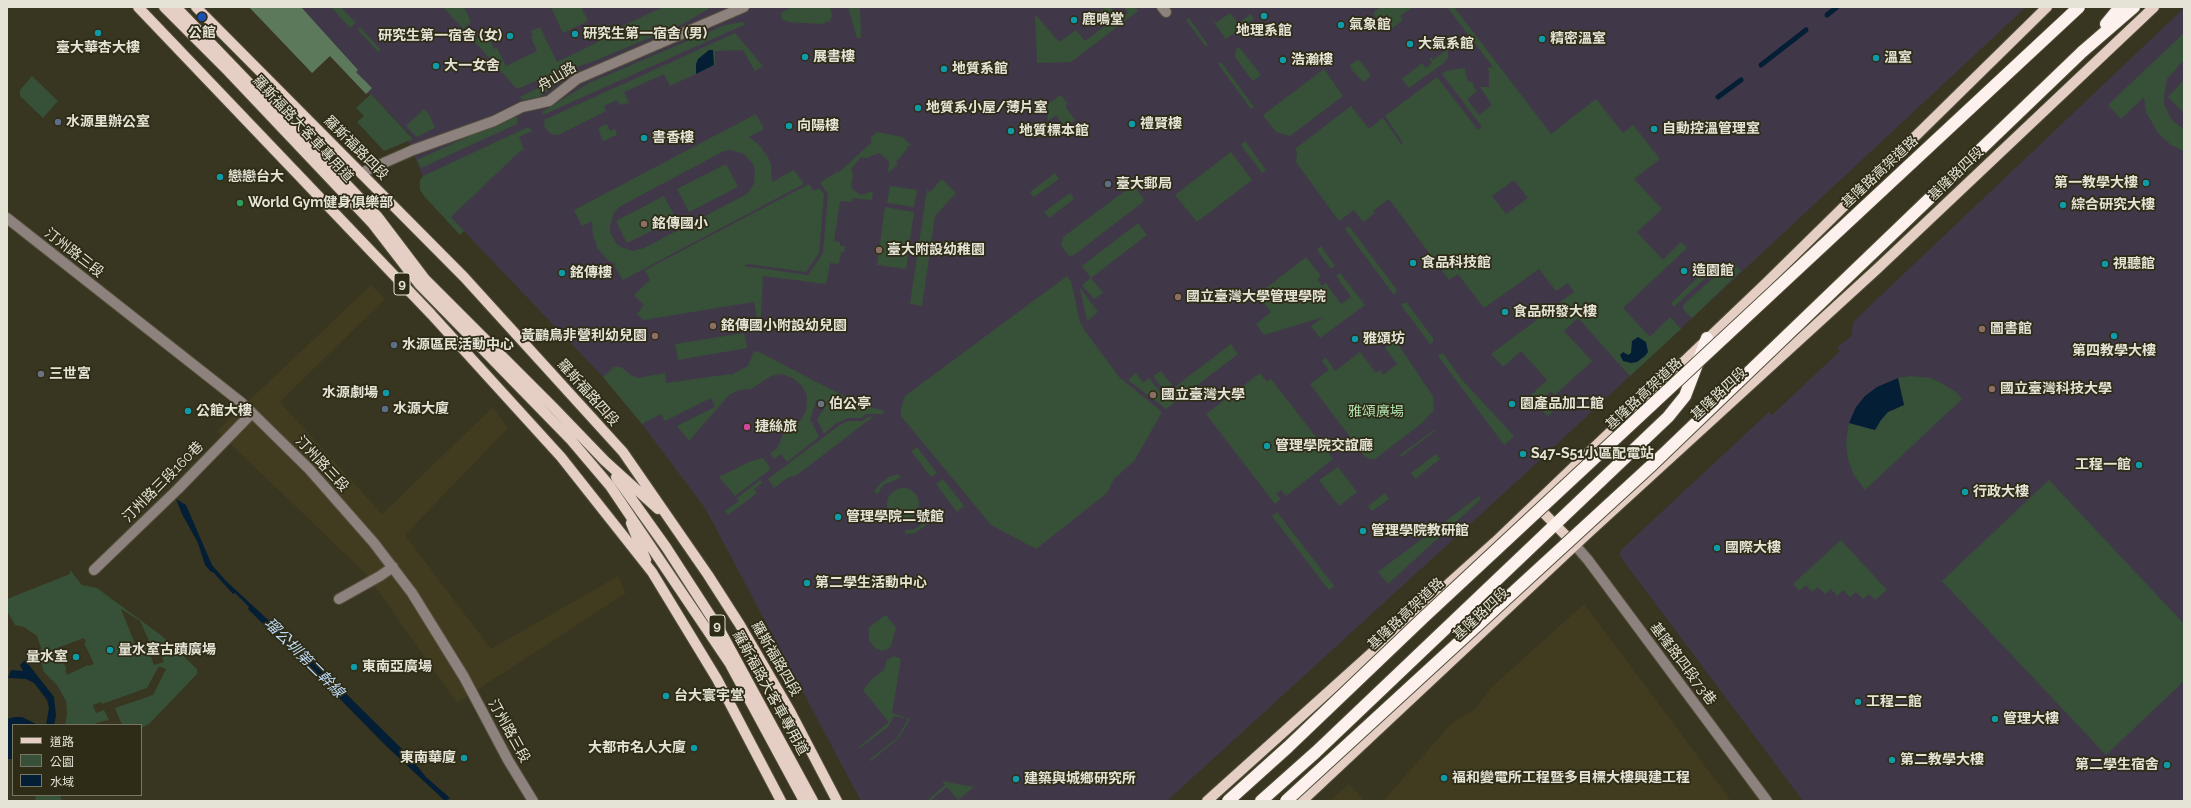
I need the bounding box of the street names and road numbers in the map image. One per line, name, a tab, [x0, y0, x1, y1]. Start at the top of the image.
street label: 舟山路	[535, 59, 579, 95]
street label: 羅斯福路大客車專用道	[249, 72, 357, 186]
street label: 羅斯福路四段	[320, 112, 392, 184]
street label: 基隆路高架道路	[1838, 132, 1922, 212]
street label: 基隆路四段	[1925, 144, 1987, 204]
street label: 汀州路三段	[41, 225, 107, 281]
road number: 9	[394, 273, 410, 295]
street label: 基隆路高架道路	[1602, 354, 1686, 434]
street label: 羅斯福路四段	[554, 356, 622, 430]
street label: 基隆路四段	[1688, 364, 1750, 424]
street label: 汀州路三段	[292, 433, 352, 495]
street label: 汀州路三段160巷	[119, 438, 207, 526]
street label: 基隆路高架道路	[1364, 574, 1448, 654]
street label: 基隆路四段	[1450, 584, 1512, 644]
road number: 9	[709, 615, 725, 637]
street label: 羅斯福路四段	[748, 618, 804, 700]
street label: 基隆路四段73巷	[1647, 619, 1719, 709]
street label: 羅斯福路大客車專用道	[729, 628, 811, 758]
street label: 汀州路三段	[485, 696, 533, 766]

